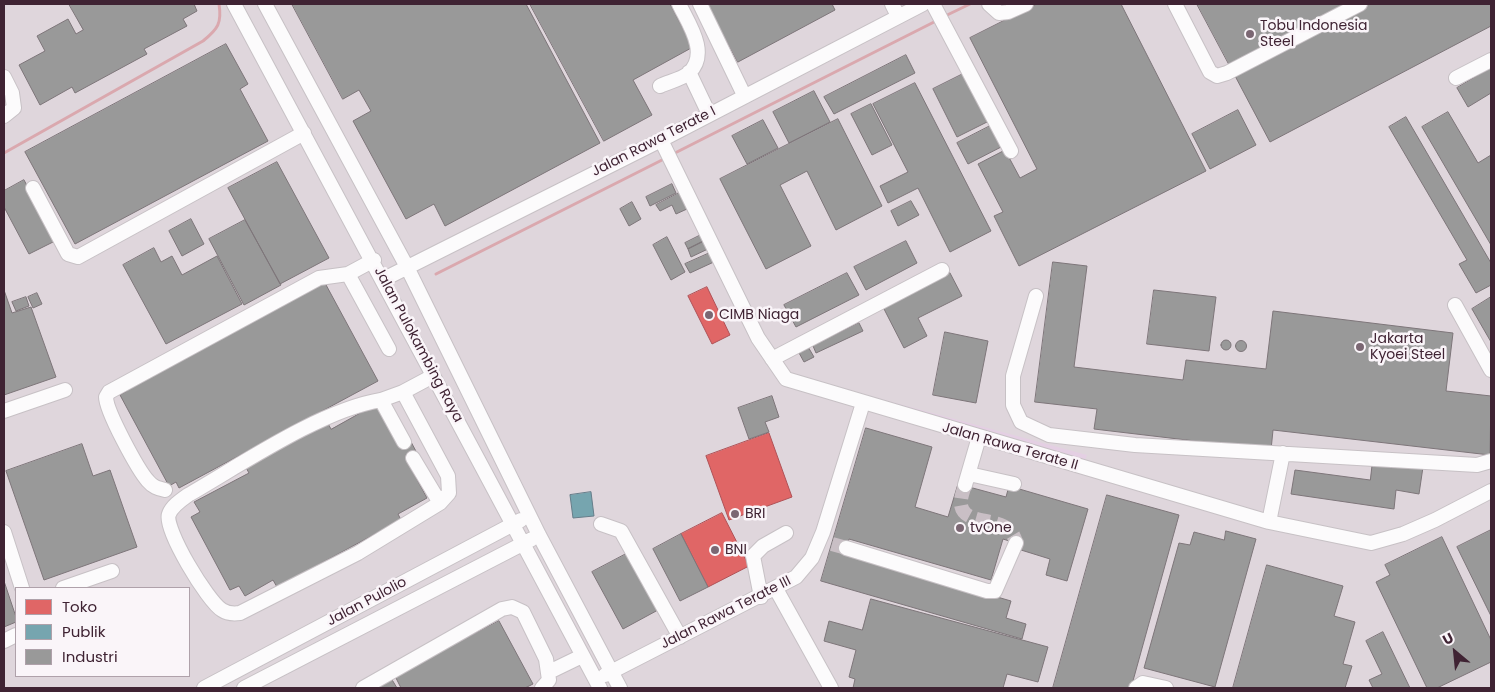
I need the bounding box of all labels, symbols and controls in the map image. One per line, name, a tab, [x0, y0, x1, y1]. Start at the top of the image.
place label: Tobu Indonesia Steel	[1260, 18, 1367, 50]
marker: Tobu Indonesia Steel	[1244, 28, 1256, 40]
street label: Jalan Rawa Terate I	[589, 103, 719, 181]
street label: Jalan Pulokambing Raya	[370, 264, 466, 426]
place label: CIMB Niaga	[719, 307, 799, 323]
marker: CIMB Niaga	[703, 309, 715, 321]
place label: Jakarta Kyoei Steel	[1370, 331, 1445, 364]
marker: Jakarta Kyoei Steel	[1354, 341, 1366, 353]
street label: Jalan Rawa Terate II	[940, 420, 1080, 474]
place label: BRI	[745, 506, 766, 522]
marker: BRI	[729, 508, 741, 520]
place label: tvOne	[970, 520, 1012, 536]
marker: tvOne	[954, 522, 966, 534]
place label: BNI	[725, 542, 747, 558]
marker: BNI	[709, 544, 721, 556]
street label: Jalan Rawa Terate III	[658, 573, 794, 653]
street label: Jalan Pulolio	[324, 574, 410, 630]
legend	[15, 587, 190, 677]
text: Toko	[62, 596, 97, 617]
text: Publik	[62, 621, 106, 642]
north arrow	[1430, 627, 1480, 677]
text: U	[1439, 628, 1457, 650]
text: Industri	[62, 646, 118, 667]

